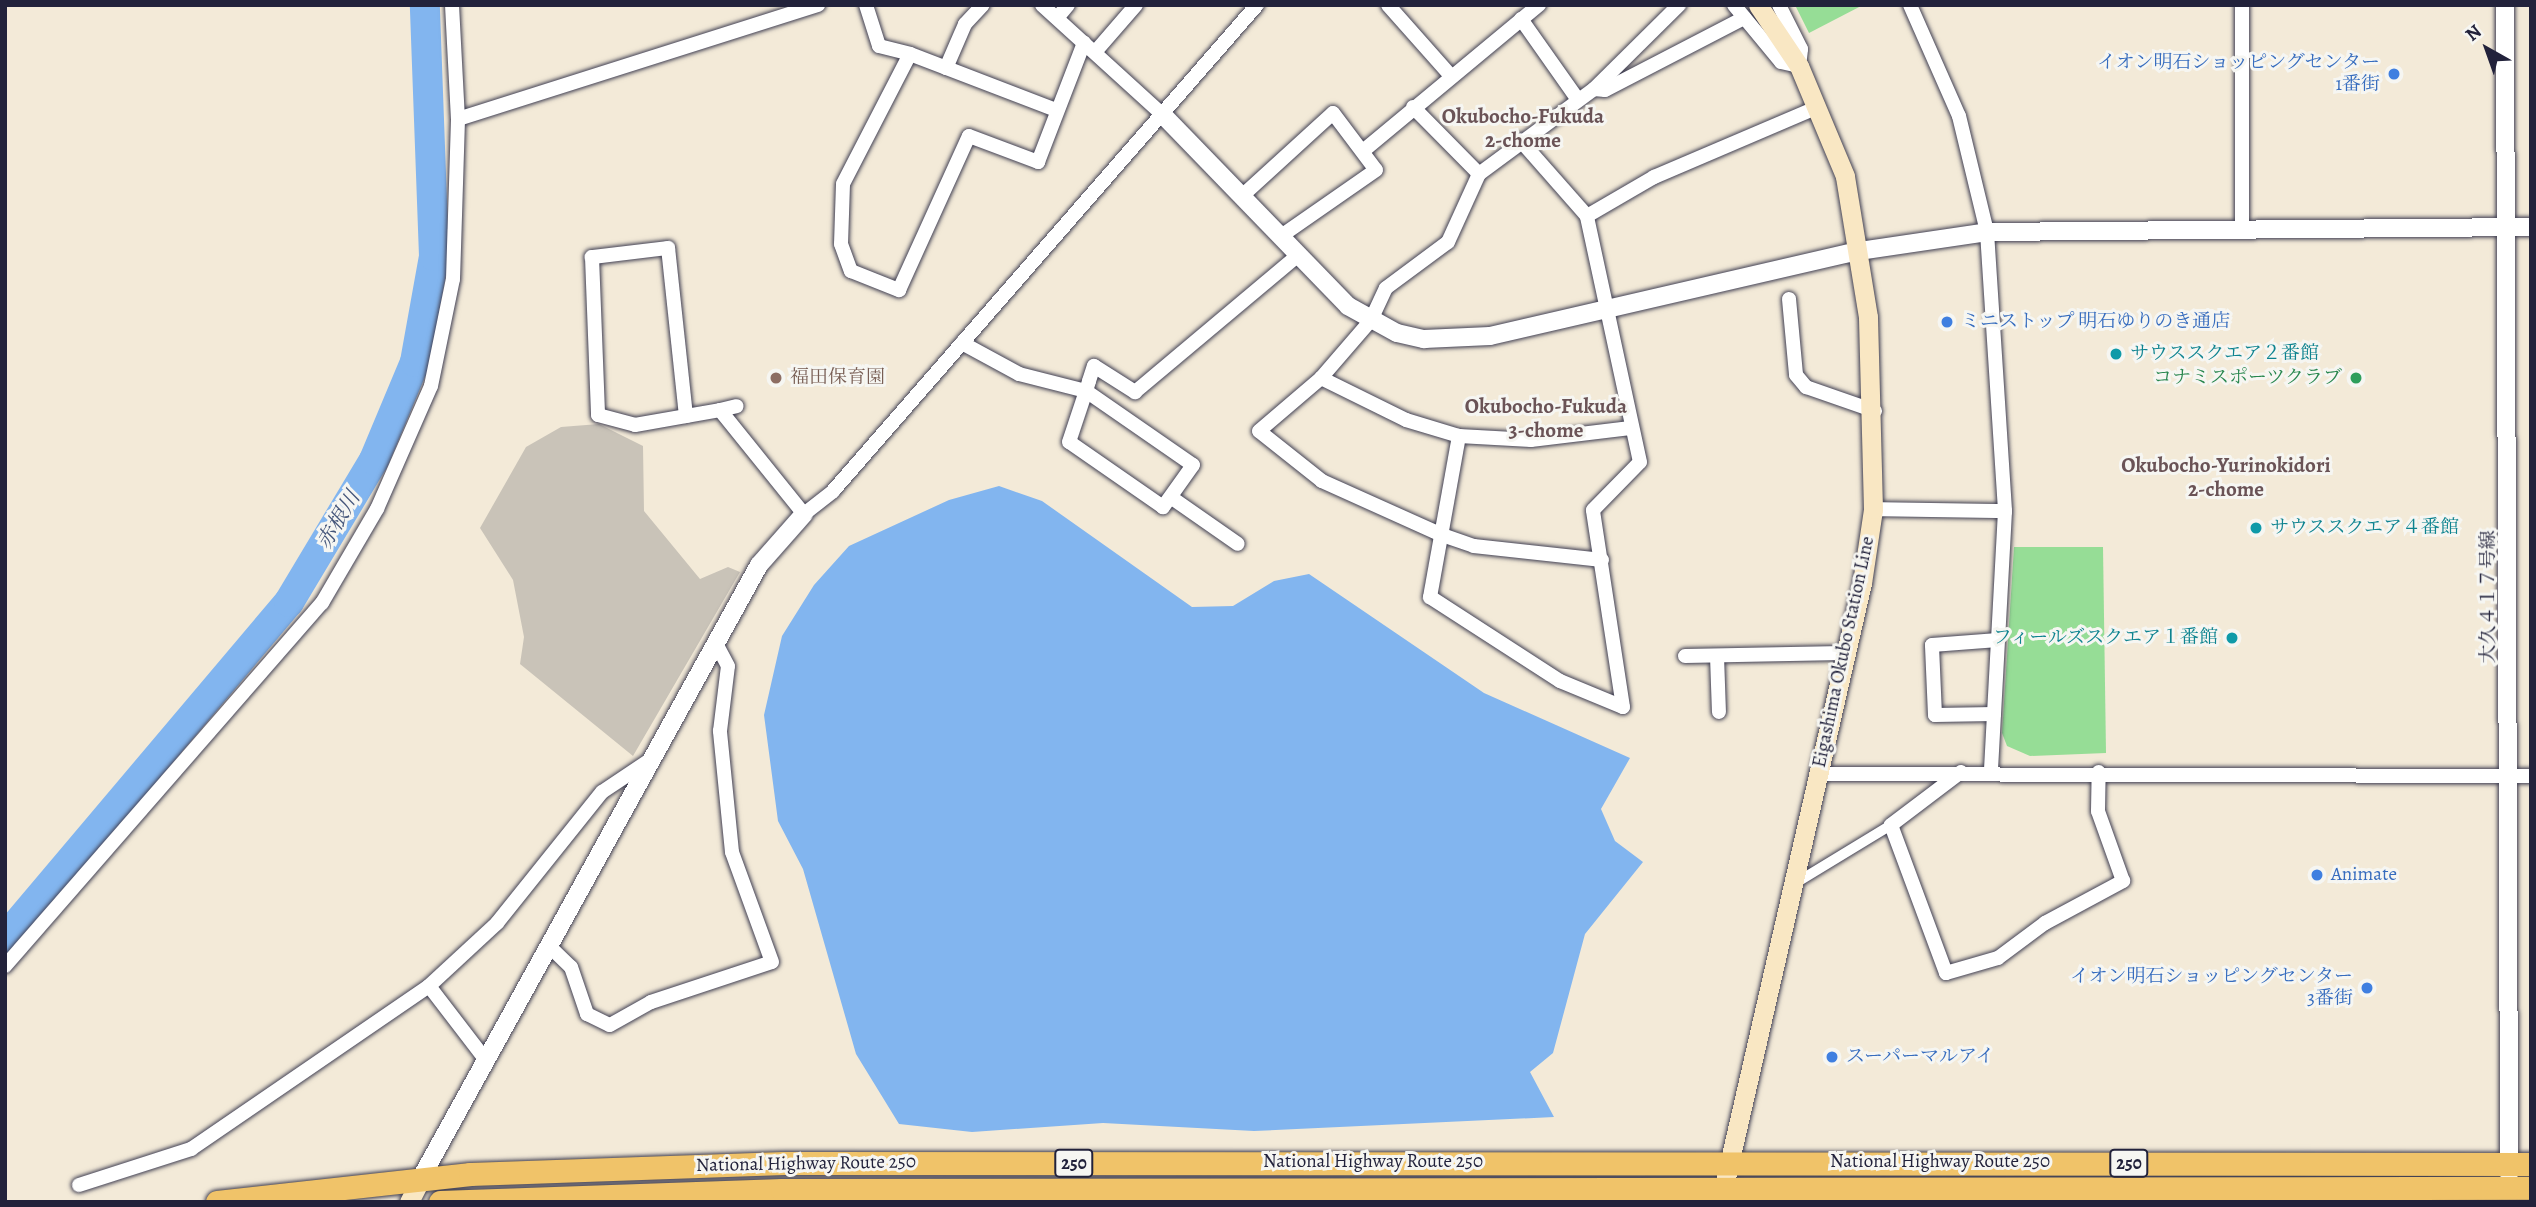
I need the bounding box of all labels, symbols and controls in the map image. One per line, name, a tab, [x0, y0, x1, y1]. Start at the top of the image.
north arrow	[2452, 14, 2522, 84]
text: N	[2460, 19, 2487, 47]
place label: イオン明石ショッピングセンター 1番街	[2095, 52, 2380, 96]
marker: イオン明石ショッピングセンター 1番街	[2386, 66, 2402, 82]
district label: Okubocho-Fukuda 2-chome	[1442, 103, 1604, 153]
place label: ミニストップ 明石ゆりのき通店	[1961, 311, 2231, 333]
marker: ミニストップ 明石ゆりのき通店	[1939, 314, 1955, 330]
place label: サウススクエア２番館	[2130, 343, 2320, 365]
marker: サウススクエア２番館	[2108, 346, 2124, 362]
place label: 福田保育園	[790, 367, 885, 389]
place label: コナミスポーツクラブ	[2152, 367, 2342, 389]
marker: 福田保育園	[768, 370, 784, 386]
marker: コナミスポーツクラブ	[2348, 370, 2364, 386]
district label: Okubocho-Fukuda 3-chome	[1465, 393, 1627, 443]
district label: Okubocho-Yurinokidori 2-chome	[2121, 452, 2331, 502]
water label: 赤根川	[311, 487, 365, 553]
place label: サウススクエア４番館	[2270, 517, 2460, 539]
marker: サウススクエア４番館	[2248, 520, 2264, 536]
street label: 大久４１７号線	[2478, 531, 2500, 663]
street label: Eigashima Okubo Station Line	[1808, 534, 1880, 770]
place label: フィールズスクエア１番館	[1990, 627, 2218, 649]
marker: フィールズスクエア１番館	[2224, 630, 2240, 646]
place label: Animate	[2331, 864, 2397, 886]
marker: Animate	[2309, 867, 2325, 883]
place label: イオン明石ショッピングセンター 3番街	[2068, 966, 2353, 1010]
marker: イオン明石ショッピングセンター 3番街	[2359, 980, 2375, 996]
place label: スーパーマルアイ	[1846, 1046, 1997, 1068]
marker: スーパーマルアイ	[1824, 1049, 1840, 1065]
road number: 250	[1053, 1148, 1095, 1178]
road number: 250	[2108, 1148, 2150, 1178]
street label: National Highway Route 250	[696, 1151, 916, 1177]
street label: National Highway Route 250	[1263, 1151, 1483, 1173]
street label: National Highway Route 250	[1830, 1151, 2050, 1173]

